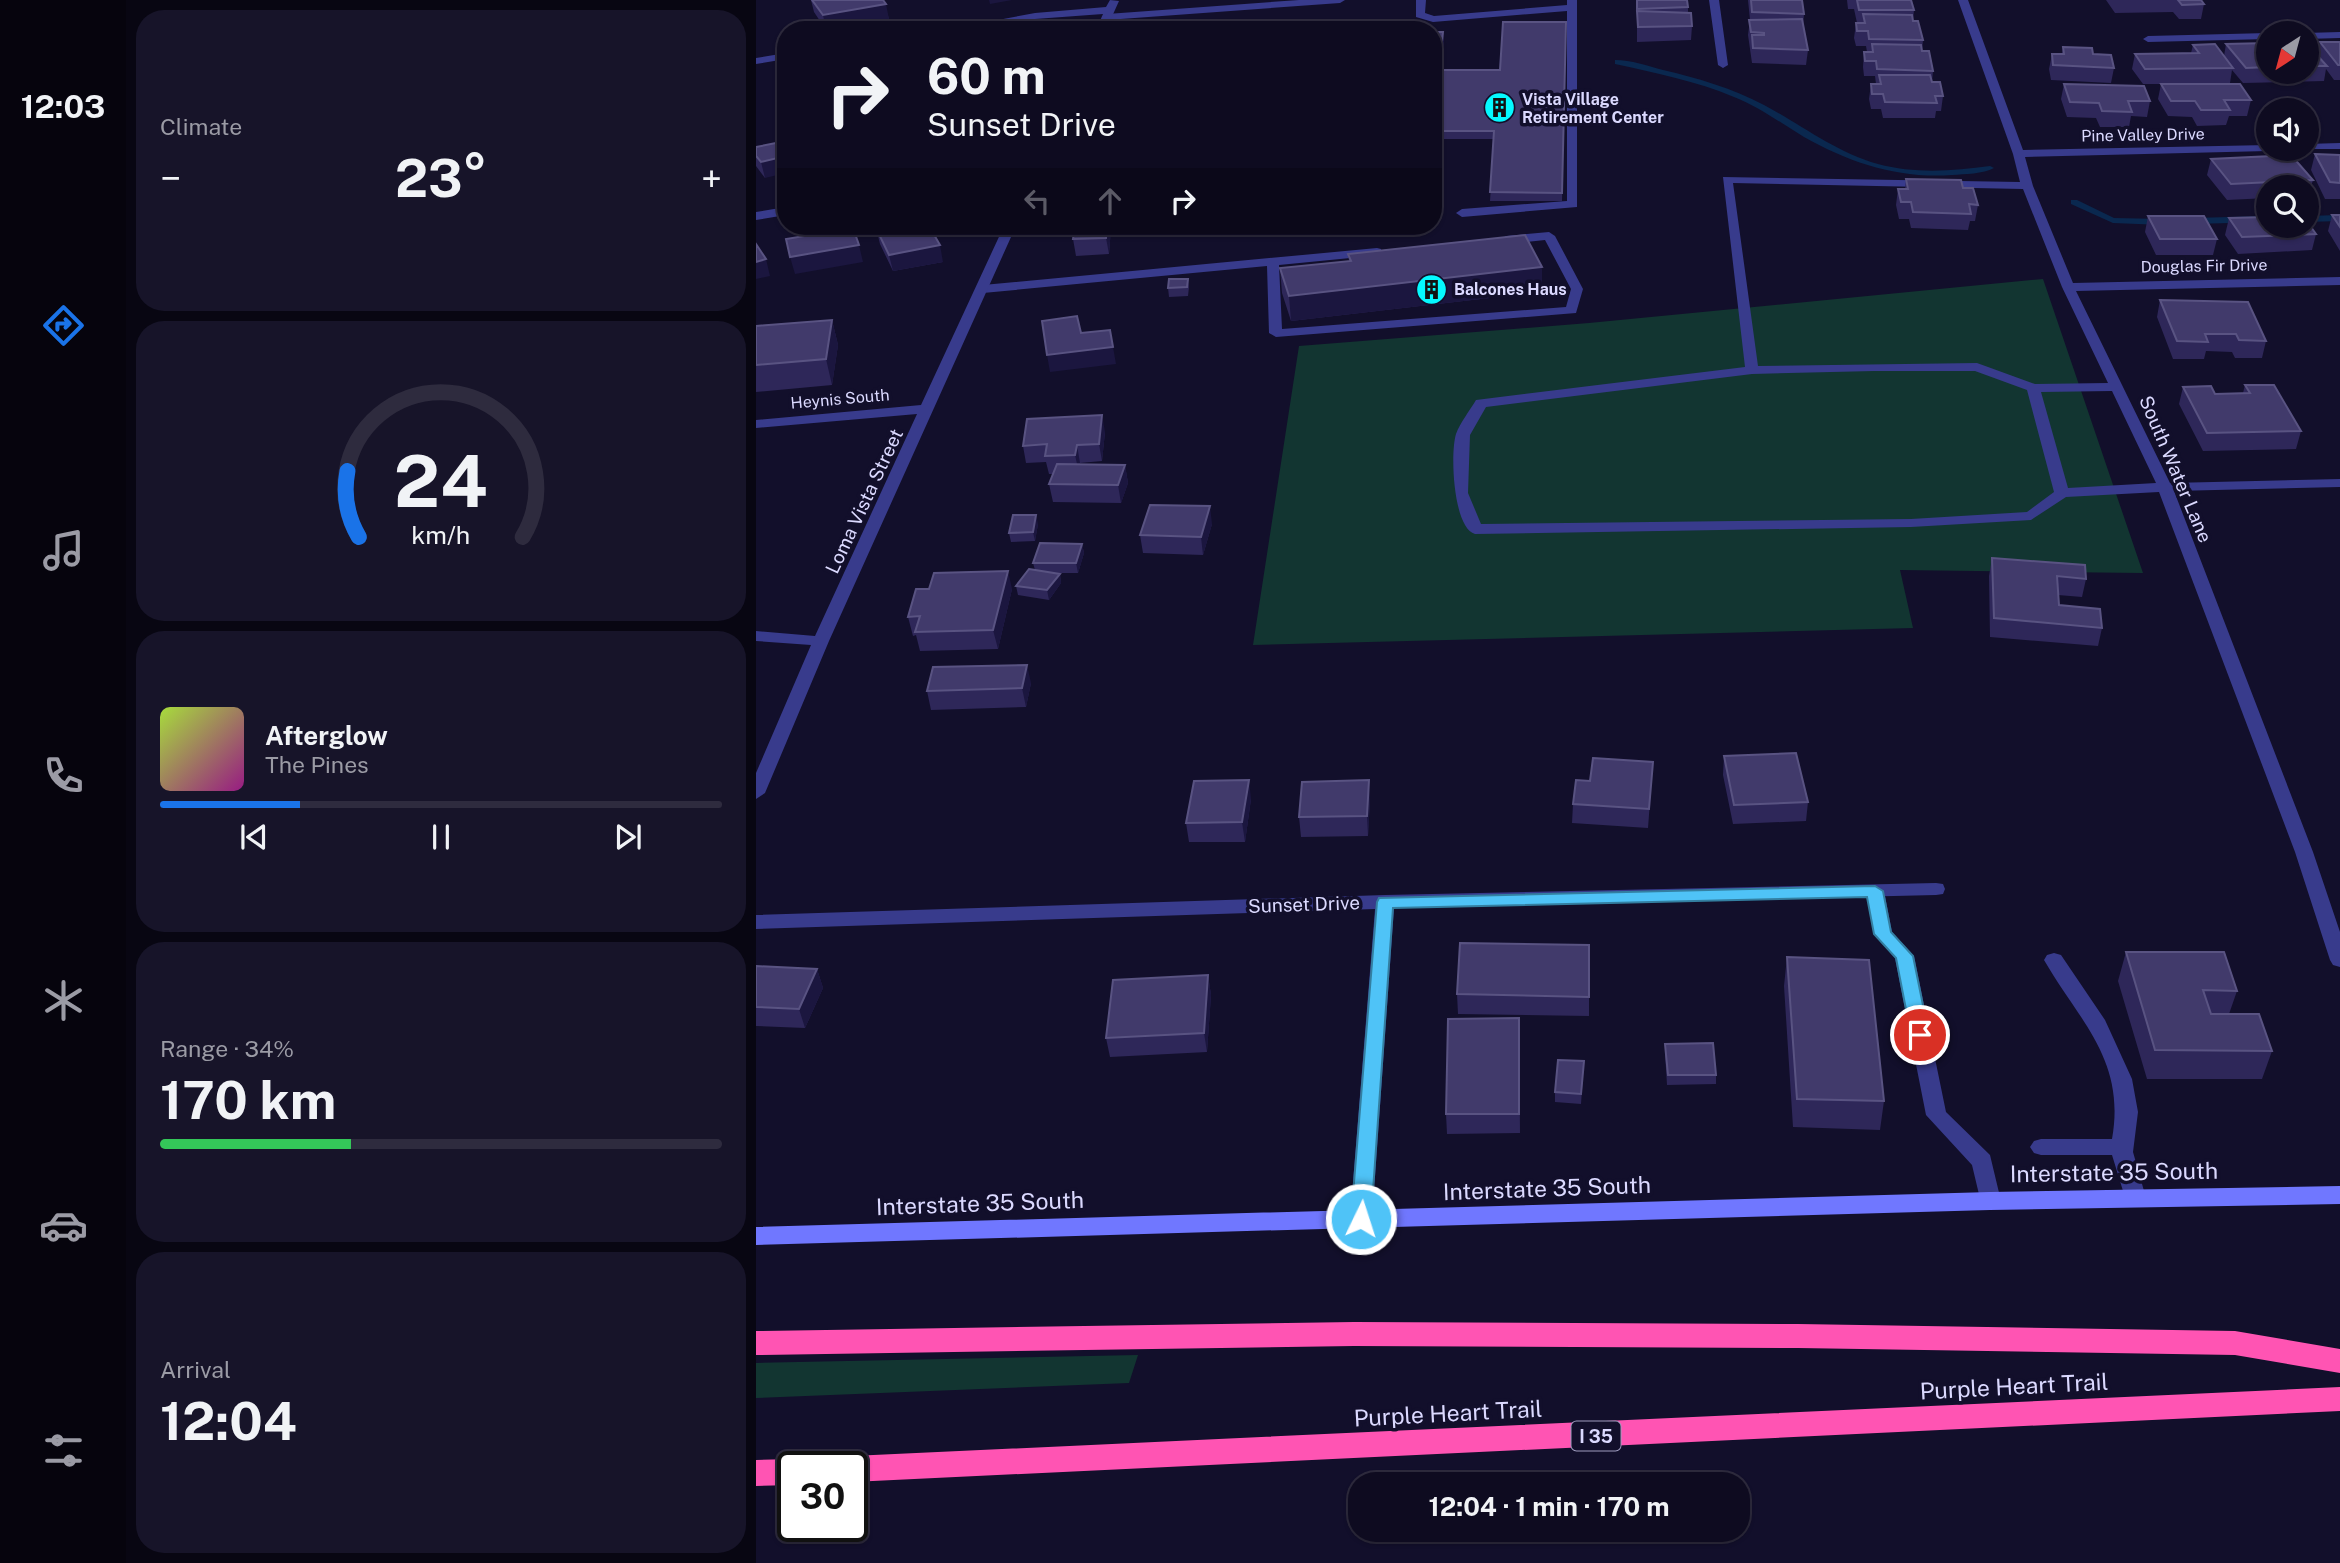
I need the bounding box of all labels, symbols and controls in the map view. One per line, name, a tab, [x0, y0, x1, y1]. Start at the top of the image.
north arrow	[2256, 21, 2319, 84]
map controls	[2256, 21, 2319, 238]
text: 60 m	[927, 47, 1046, 105]
icon: right	[812, 49, 903, 140]
text: 12:03	[21, 88, 105, 125]
place label: Vista Village Retirement Center	[1522, 90, 1664, 127]
building icon: Vista Village Retirement Center	[1482, 91, 1516, 125]
button: sound	[2256, 98, 2319, 161]
text: Sunset Drive	[927, 106, 1116, 143]
text: Climate	[160, 113, 242, 140]
street label: Pine Valley Drive	[2081, 124, 2205, 146]
text: 23°	[395, 148, 487, 209]
text: −	[160, 156, 181, 201]
text: +	[701, 156, 722, 201]
button: search	[2256, 175, 2319, 238]
icon: left	[1018, 182, 1056, 220]
icon: ahead	[1091, 182, 1129, 220]
icon: right	[1164, 182, 1202, 220]
street label: Douglas Fir Drive	[2140, 255, 2268, 277]
building icon: Balcones Haus	[1414, 272, 1448, 306]
place label: Balcones Haus	[1454, 280, 1567, 299]
icon: directions	[39, 301, 88, 350]
street label: Heynis South	[790, 385, 890, 413]
street label: South Water Lane	[2135, 392, 2217, 546]
street label: Loma Vista Street	[821, 425, 907, 577]
text: 24	[394, 438, 488, 523]
text: km/h	[412, 520, 470, 550]
icon: music	[39, 526, 88, 575]
text: Afterglow	[265, 720, 388, 751]
icon: phone	[39, 751, 88, 800]
text: The Pines	[265, 751, 369, 778]
icon: previous	[235, 818, 273, 856]
icon: pause	[422, 818, 460, 856]
icon: next	[609, 818, 647, 856]
street label: Sunset Drive	[1248, 891, 1360, 917]
icon: climate	[39, 976, 88, 1025]
pin	[1890, 1005, 1950, 1065]
icon: arrive	[1901, 1016, 1939, 1054]
text: Range · 34%	[160, 1035, 294, 1062]
text: 170 km	[160, 1070, 336, 1131]
street label: Interstate 35 South	[2010, 1157, 2218, 1187]
street label: Interstate 35 South	[1442, 1171, 1652, 1205]
position arrow	[1324, 1182, 1398, 1256]
street label: Interstate 35 South	[875, 1186, 1085, 1220]
icon: car	[39, 1201, 88, 1250]
text: Arrival	[160, 1356, 231, 1383]
street label: Purple Heart Trail	[1919, 1368, 2109, 1404]
text: 12:04	[160, 1391, 297, 1452]
street label: Purple Heart Trail	[1353, 1395, 1543, 1431]
road number: I 35	[1572, 1422, 1620, 1450]
icon: filters	[39, 1426, 88, 1475]
speed limit sign: 30	[777, 1451, 868, 1542]
text: 12:04 · 1 min · 170 m	[1429, 1491, 1669, 1522]

